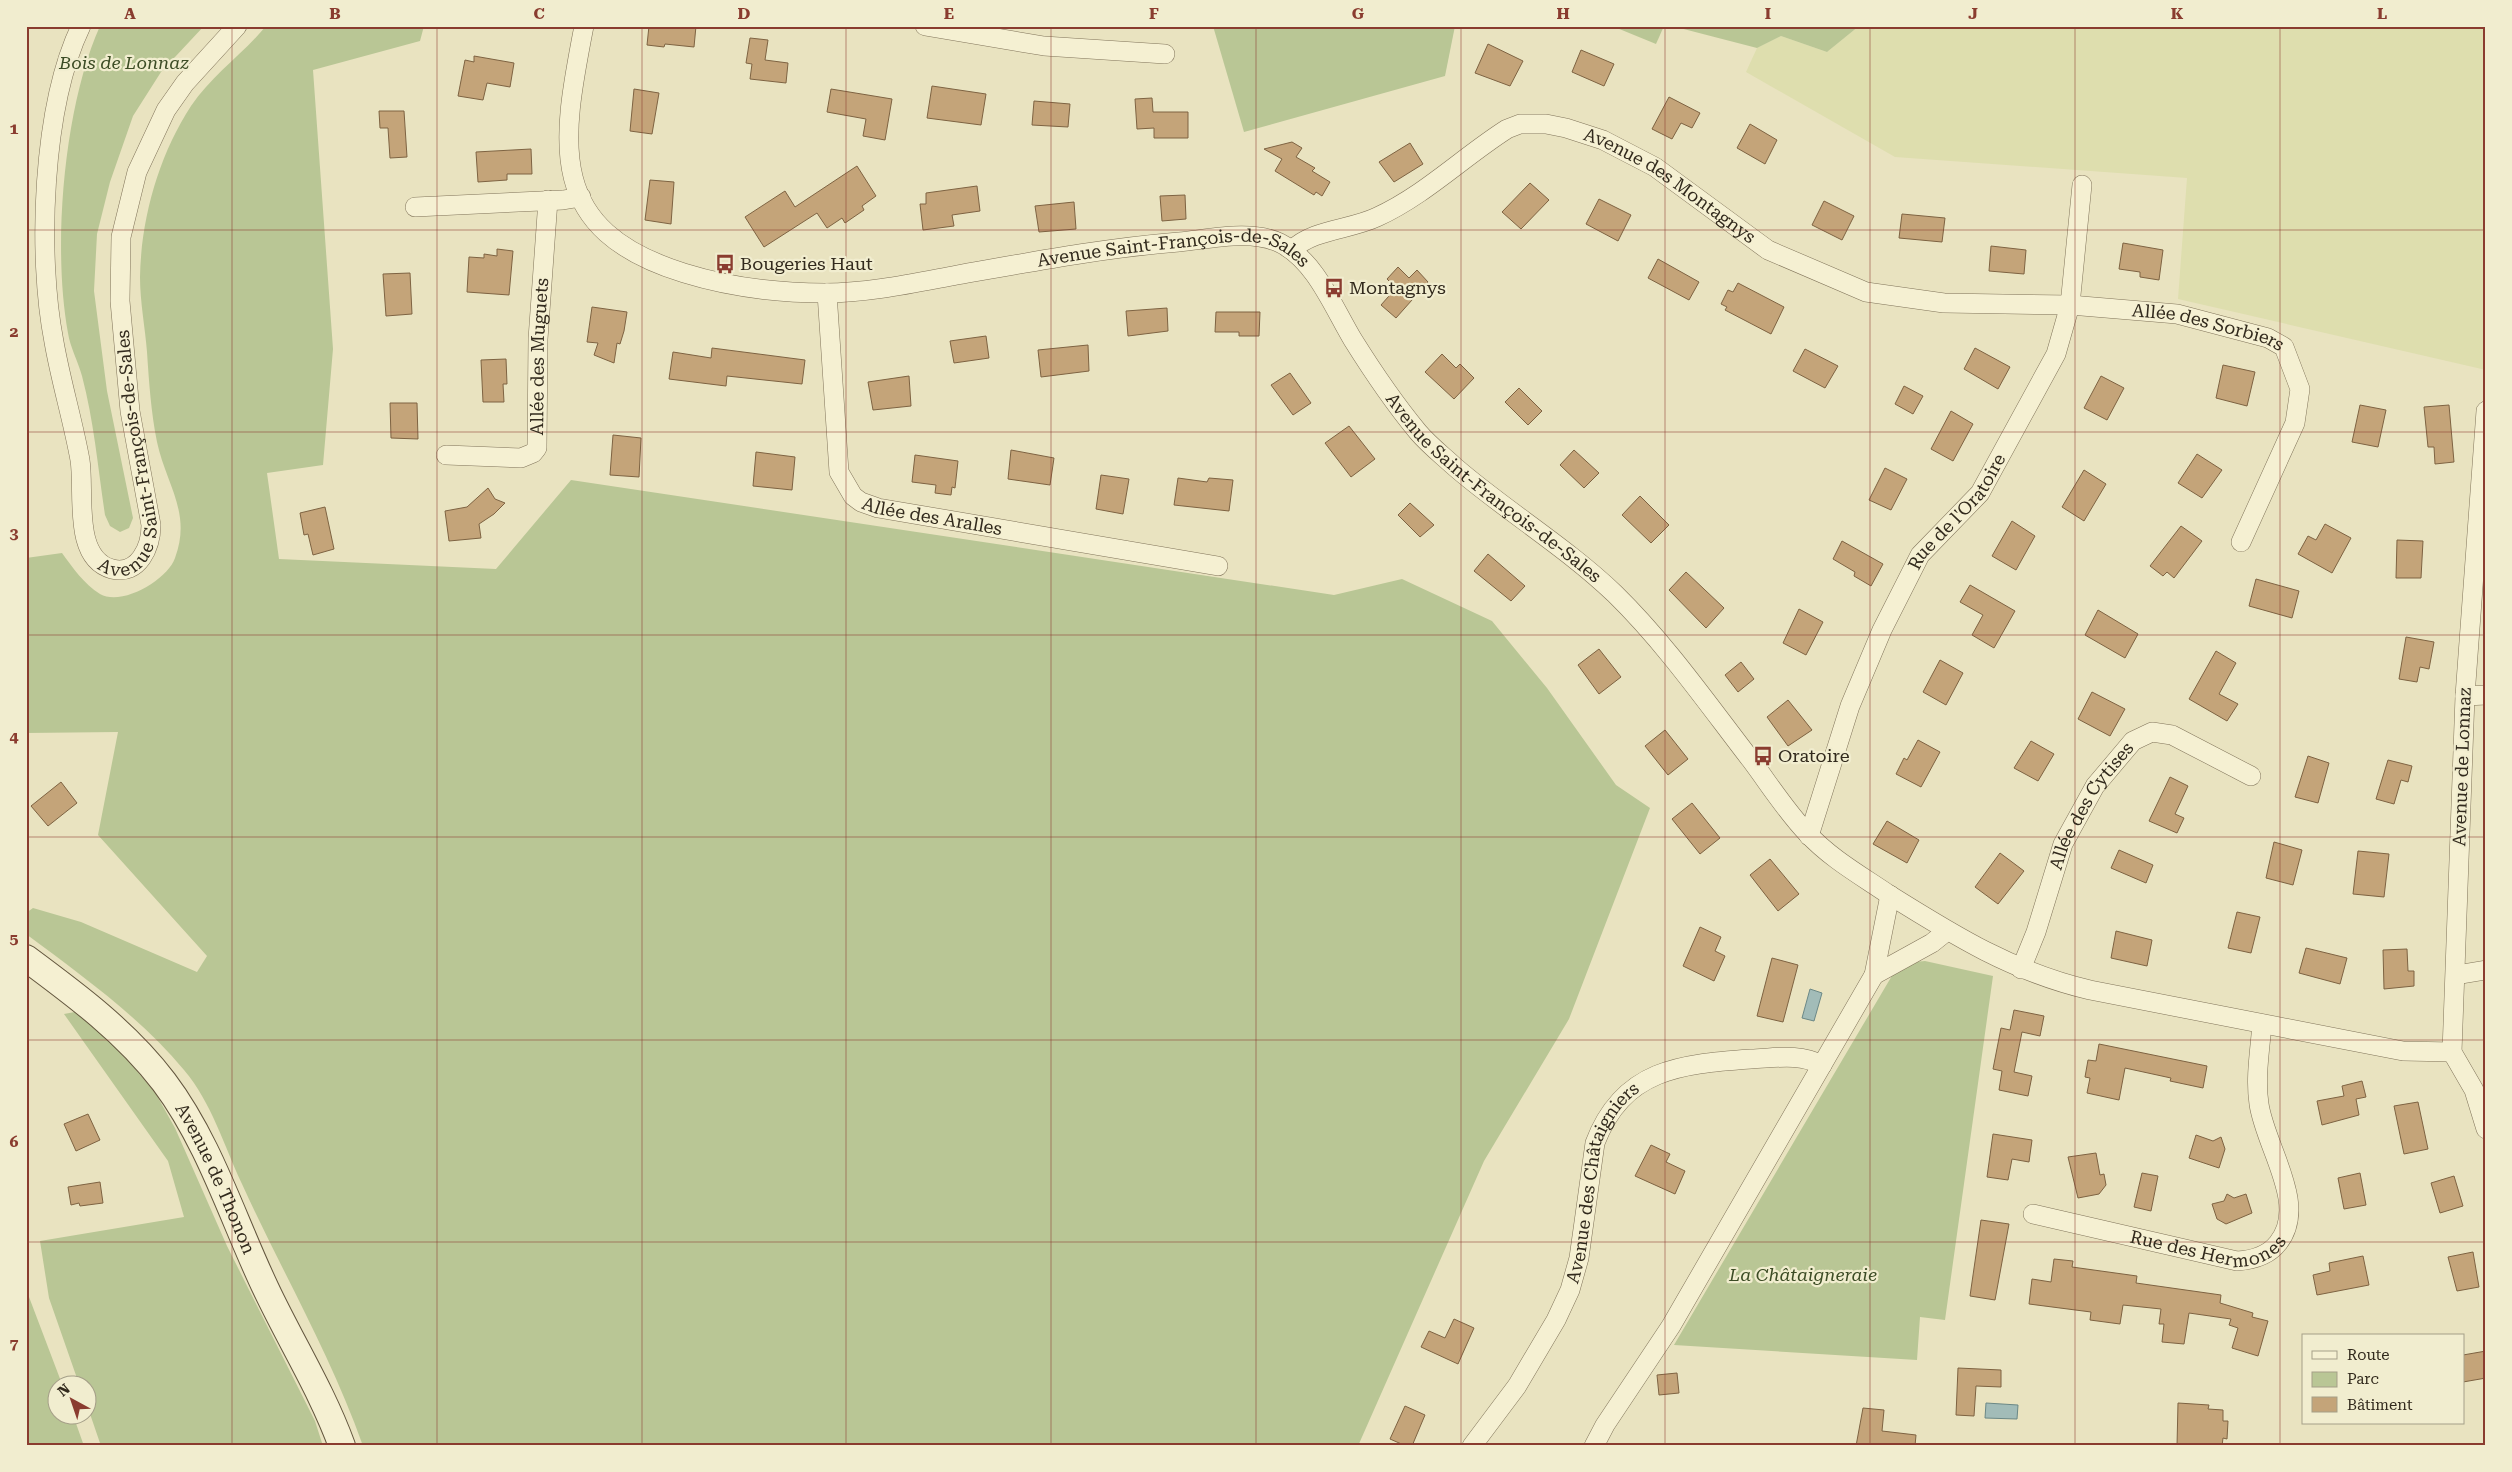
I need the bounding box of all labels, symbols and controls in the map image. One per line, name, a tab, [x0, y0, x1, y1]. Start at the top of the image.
text: A	[124, 4, 136, 23]
text: B	[329, 4, 341, 23]
text: C	[533, 4, 545, 23]
text: D	[738, 4, 751, 23]
text: E	[944, 4, 954, 23]
text: F	[1149, 4, 1159, 23]
text: G	[1352, 4, 1365, 23]
text: H	[1556, 4, 1570, 23]
text: I	[1765, 4, 1771, 23]
text: J	[1968, 4, 1978, 23]
text: K	[2171, 4, 2184, 23]
text: L	[2377, 4, 2387, 23]
park label: Bois de Lonnaz	[58, 52, 189, 73]
text: 1	[10, 119, 19, 138]
street label: Avenue des Montagnys	[1581, 123, 1760, 247]
text: Avenue Saint-François-de-Sales	[1035, 225, 1315, 271]
street label: Avenue Saint-François-de-Sales	[1030, 251, 1310, 283]
bus stop icon: Bougeries Haut	[714, 253, 736, 275]
place label: Bougeries Haut	[740, 253, 873, 274]
street label: Allée des Muguets	[526, 277, 552, 436]
bus stop icon: Montagnys	[1323, 277, 1345, 299]
place label: Montagnys	[1349, 277, 1446, 298]
street label: Allée des Sorbiers	[2131, 299, 2288, 355]
text: 2	[10, 322, 19, 341]
street label: Avenue Saint-François-de-Sales	[95, 329, 161, 580]
street label: Avenue Saint-François-de-Sales	[1382, 389, 1606, 587]
street label: Rue de l'Oratoire	[1903, 450, 2010, 573]
street label: Allée des Aralles	[859, 492, 1004, 539]
text: 3	[10, 524, 19, 543]
street label: Avenue de Lonnaz	[2448, 687, 2475, 847]
text: 4	[10, 727, 19, 746]
street label: Allée des Cytises	[2045, 738, 2138, 872]
bus stop icon: Oratoire	[1752, 745, 1774, 767]
place label: Oratoire	[1778, 745, 1850, 766]
text: 5	[10, 929, 19, 948]
street label: Avenue des Châtaigniers	[1561, 1077, 1643, 1285]
street label: Avenue de Thonon	[171, 1099, 260, 1257]
text: 6	[10, 1132, 19, 1151]
street label: Rue des Hermones	[2123, 1220, 2285, 1244]
text: Rue des Hermones	[2128, 1226, 2290, 1271]
park label: La Châtaigneraie	[1728, 1264, 1877, 1285]
text: 7	[10, 1334, 19, 1353]
legend	[2302, 1334, 2464, 1424]
text: Route	[2347, 1346, 2389, 1364]
text: Parc	[2347, 1370, 2379, 1388]
north arrow	[48, 1374, 98, 1424]
text: N	[54, 1380, 73, 1400]
text: Bâtiment	[2347, 1396, 2413, 1414]

